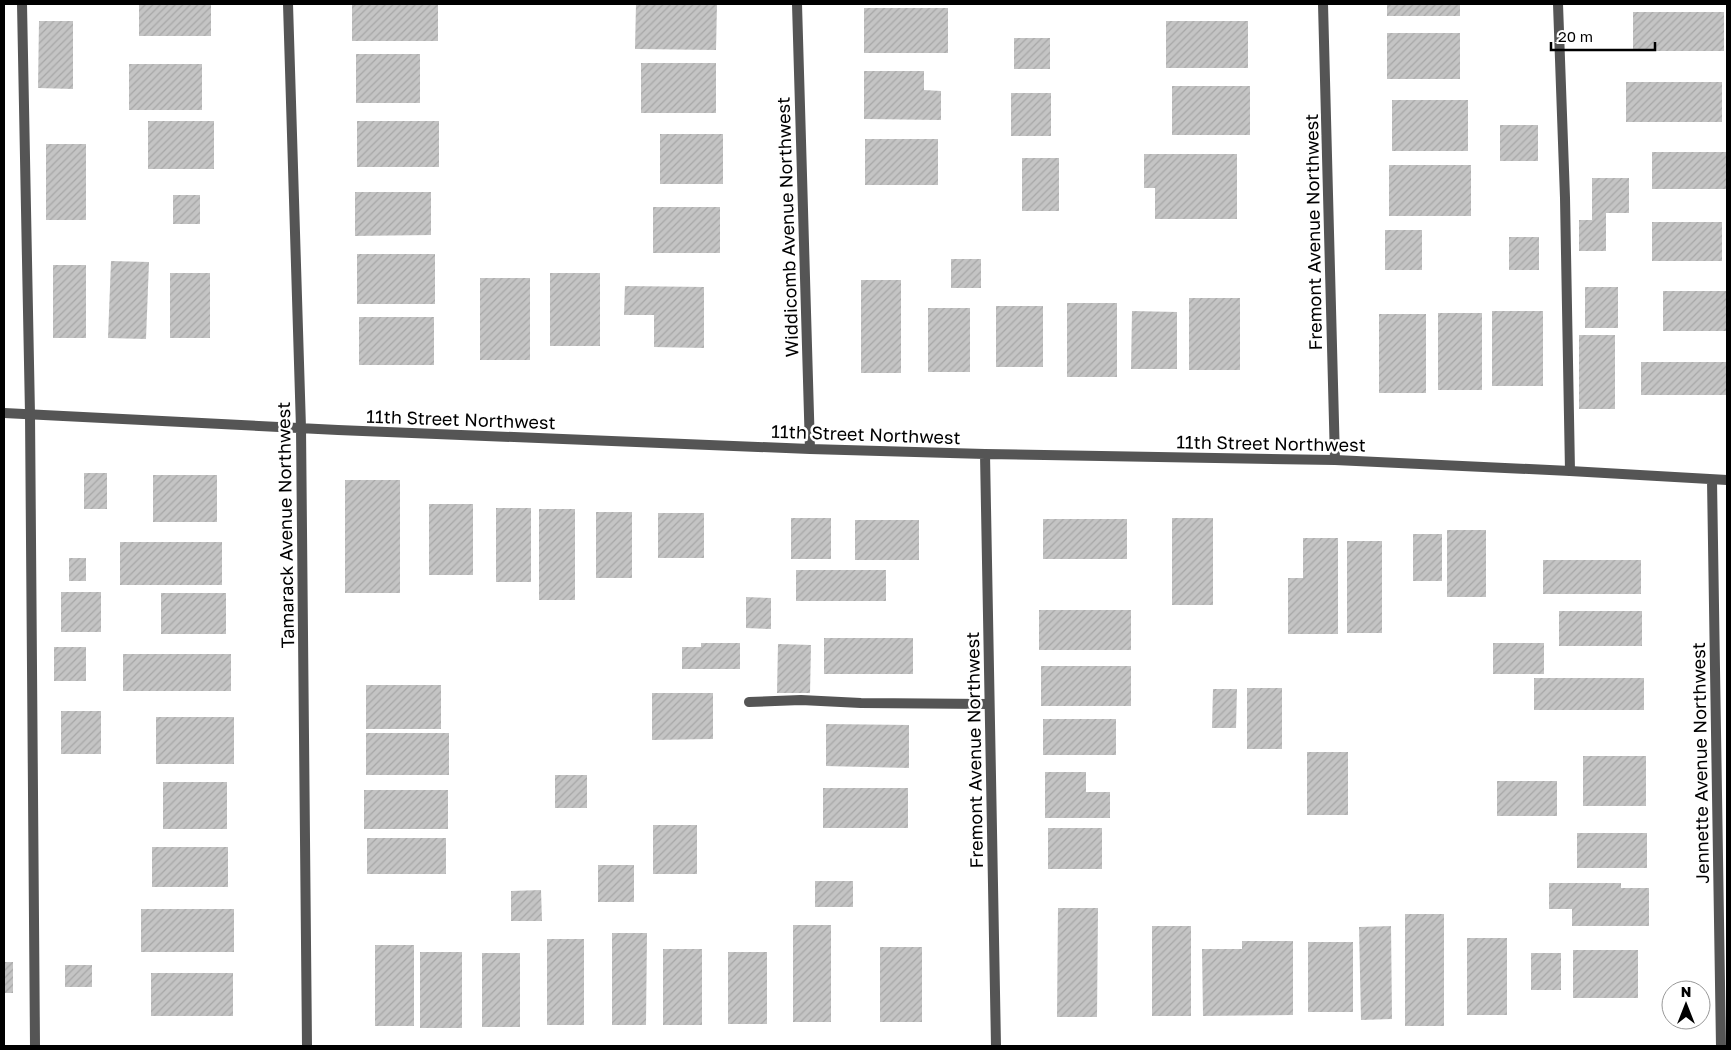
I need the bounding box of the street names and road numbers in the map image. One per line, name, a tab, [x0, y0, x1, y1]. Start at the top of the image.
street label: Widdicomb Avenue Northwest	[771, 96, 803, 358]
street label: Fremont Avenue Northwest	[1300, 113, 1326, 351]
street label: Tamarack Avenue Northwest	[272, 401, 298, 649]
street label: 11th Street Northwest	[366, 405, 556, 433]
street label: 11th Street Northwest	[771, 420, 961, 448]
street label: 11th Street Northwest	[1176, 430, 1366, 456]
street label: Fremont Avenue Northwest	[961, 631, 987, 869]
street label: Jennette Avenue Northwest	[1687, 642, 1713, 884]

